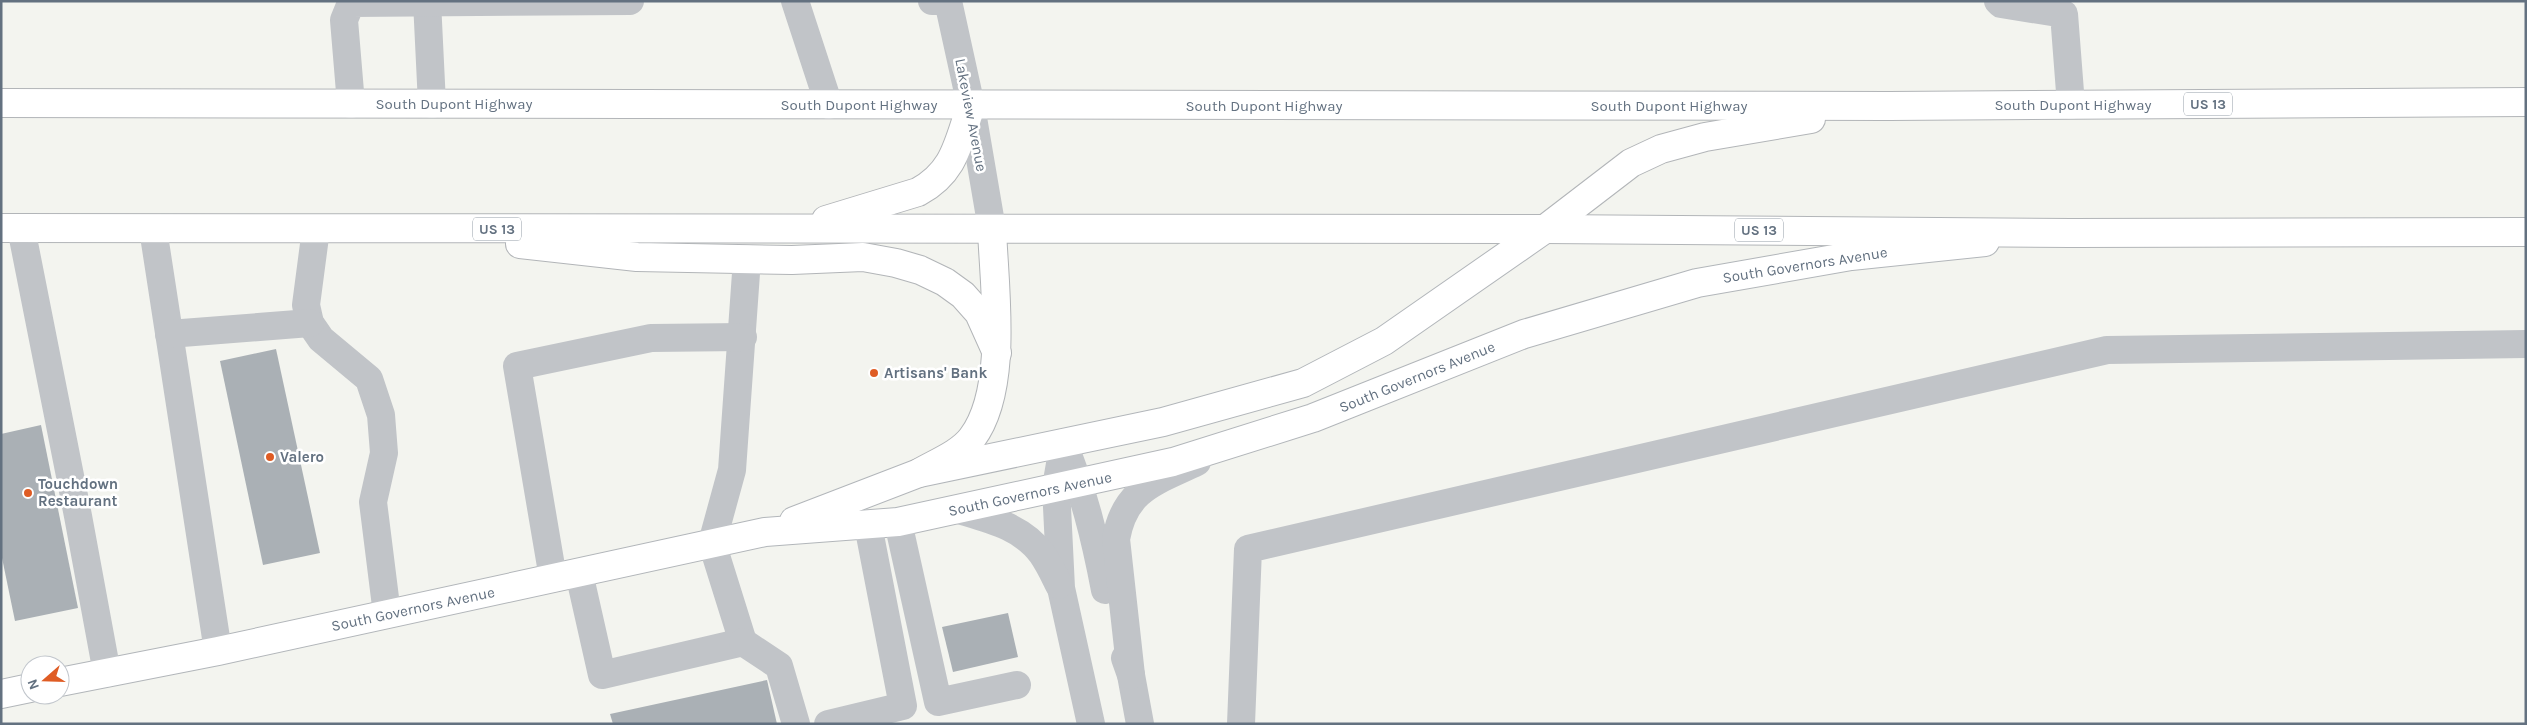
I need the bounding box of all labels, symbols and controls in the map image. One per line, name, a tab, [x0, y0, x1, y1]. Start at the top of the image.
street label: Lakeview Avenue	[951, 57, 991, 173]
road number: US 13	[2184, 92, 2232, 116]
street label: South Dupont Highway	[376, 95, 532, 113]
street label: South Dupont Highway	[781, 96, 937, 114]
street label: South Dupont Highway	[1995, 96, 2151, 114]
street label: South Dupont Highway	[1186, 97, 1342, 115]
street label: South Dupont Highway	[1591, 97, 1747, 115]
road number: US 13	[473, 218, 521, 240]
road number: US 13	[1735, 218, 1783, 242]
street label: South Governors Avenue	[1721, 243, 1889, 287]
street label: South Governors Avenue	[1336, 337, 1498, 417]
place label: Artisans' Bank	[884, 364, 987, 382]
marker: Artisans' Bank	[868, 367, 880, 379]
place label: Valero	[280, 448, 324, 466]
marker: Valero	[264, 451, 276, 463]
street label: South Governors Avenue	[947, 468, 1113, 520]
place label: Touchdown Restaurant	[38, 475, 118, 510]
marker: Touchdown Restaurant	[22, 487, 34, 499]
street label: South Governors Avenue	[330, 583, 496, 635]
north arrow	[20, 655, 70, 705]
text: N	[24, 677, 43, 692]

